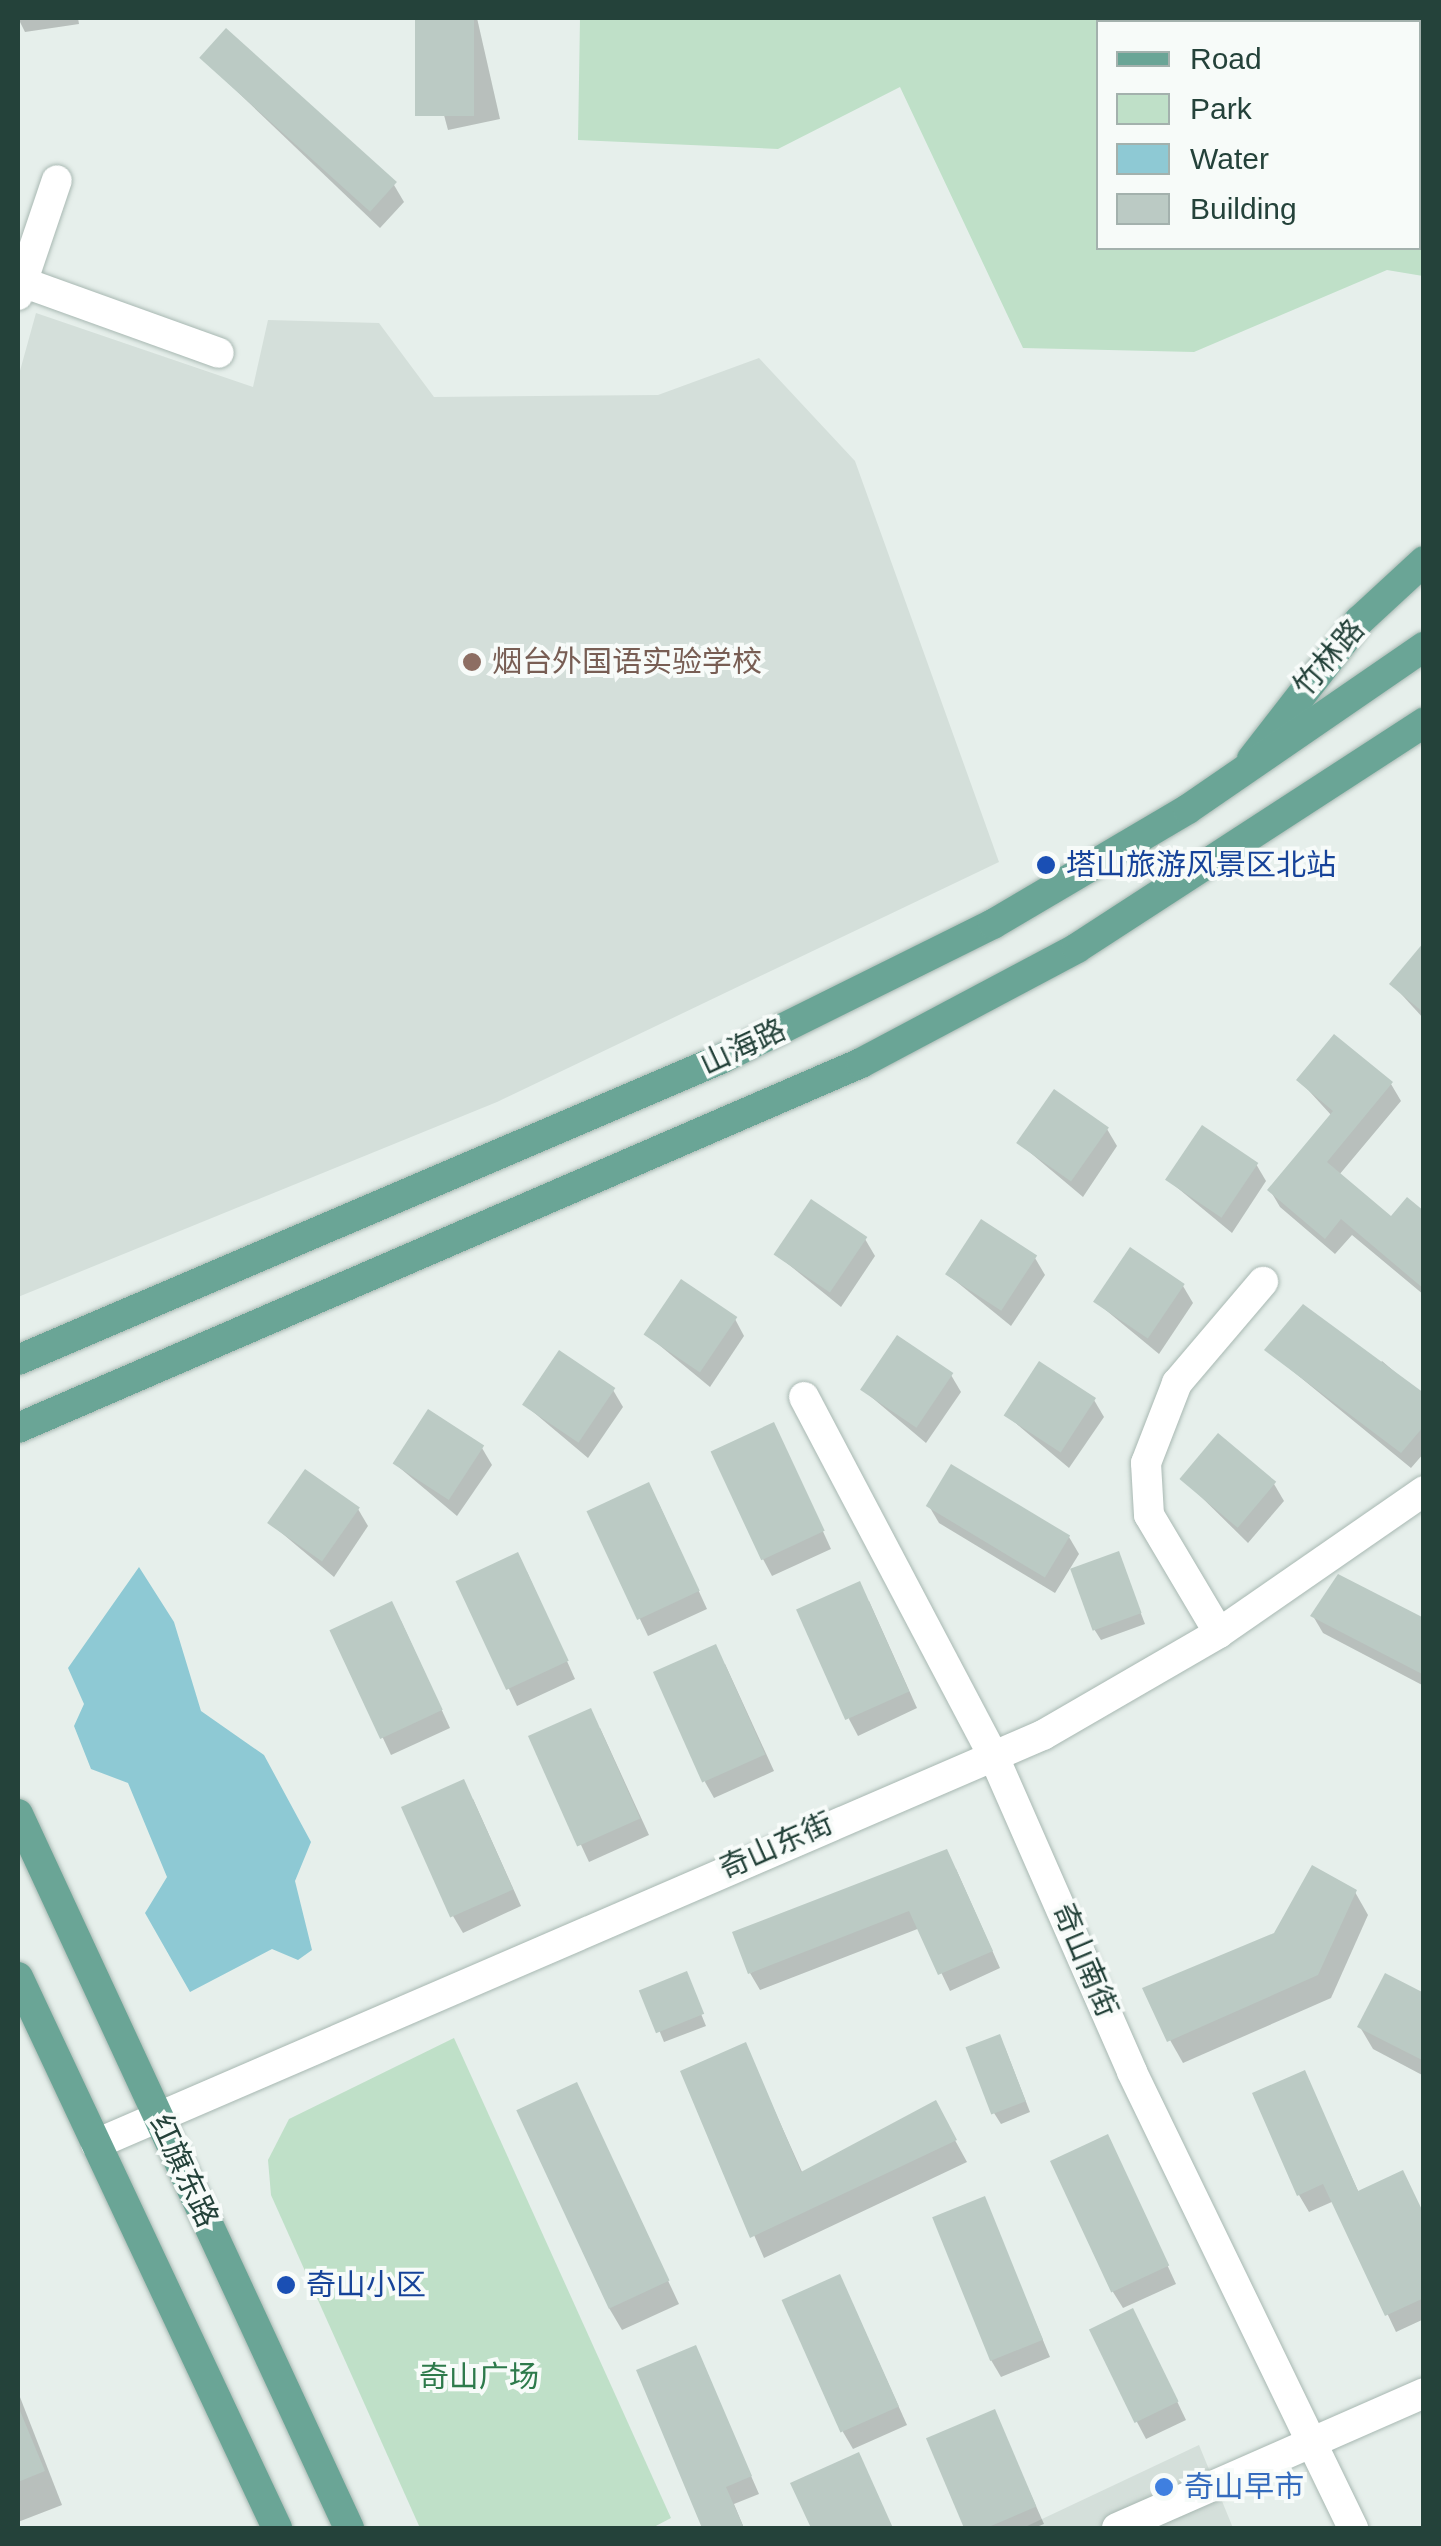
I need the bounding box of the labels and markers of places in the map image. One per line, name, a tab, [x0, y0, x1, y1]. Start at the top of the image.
place label: 烟台外国语实验学校	[492, 644, 762, 680]
marker: 烟台外国语实验学校	[461, 651, 483, 673]
place label: 塔山旅游风景区北站	[1066, 847, 1336, 883]
marker: 塔山旅游风景区北站	[1035, 854, 1057, 876]
place label: 奇山小区	[306, 2267, 426, 2303]
marker: 奇山小区	[275, 2274, 297, 2296]
place label: 奇山早市	[1184, 2469, 1304, 2505]
marker: 奇山早市	[1153, 2476, 1175, 2498]

